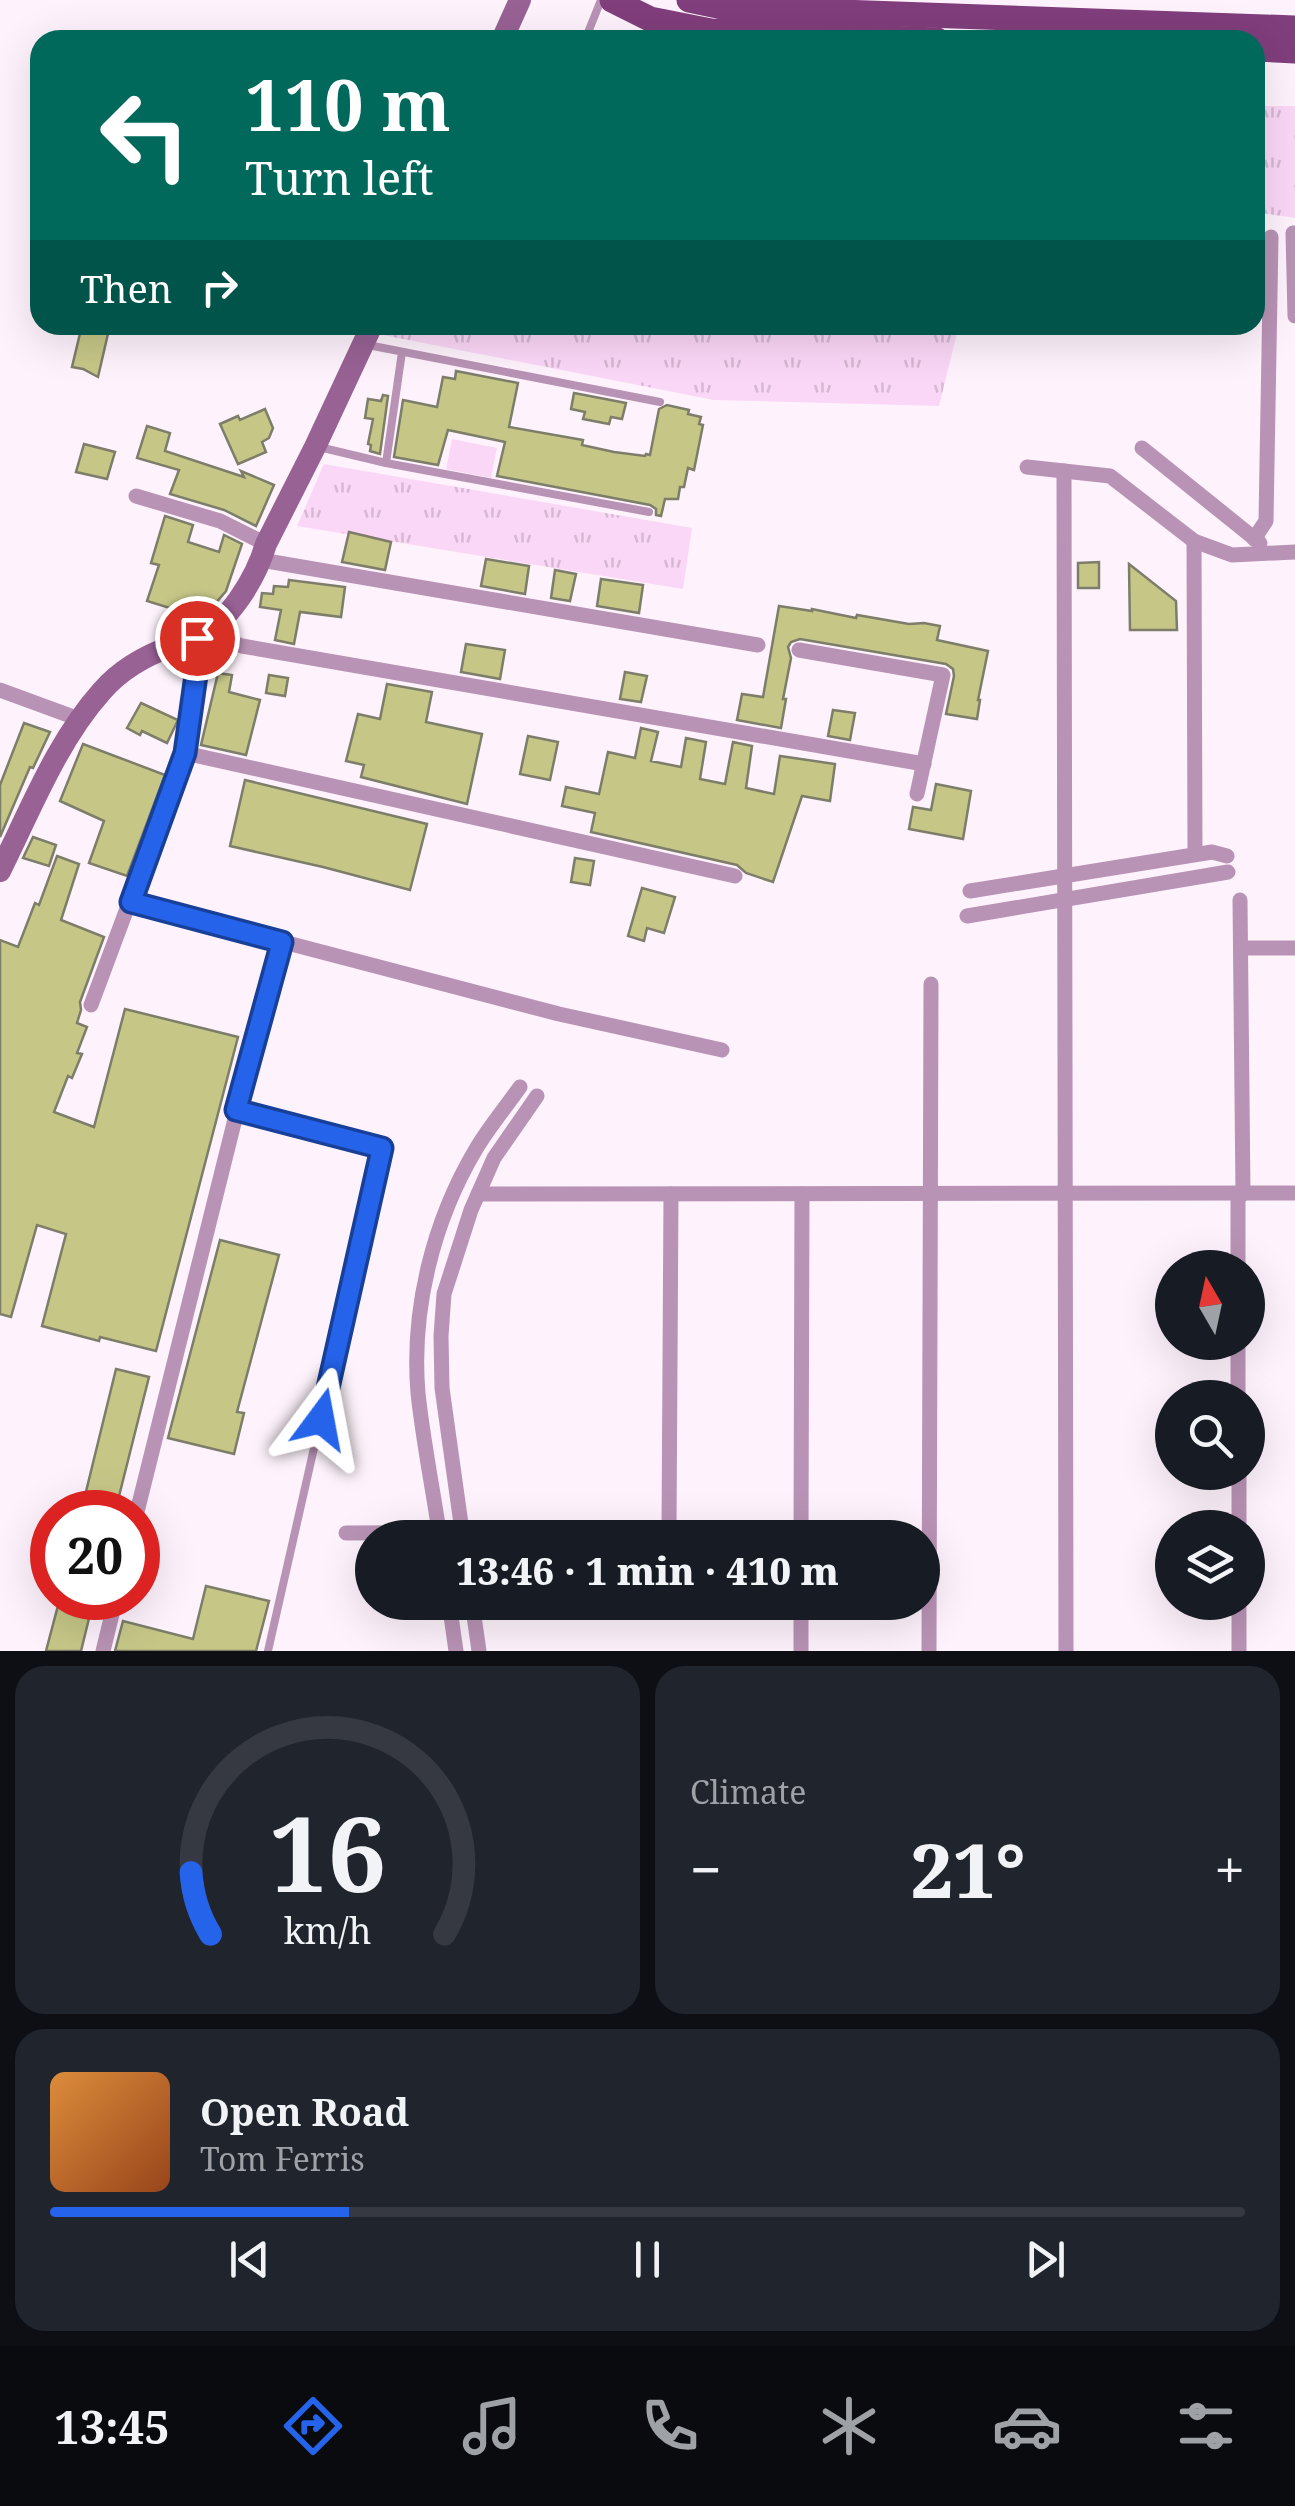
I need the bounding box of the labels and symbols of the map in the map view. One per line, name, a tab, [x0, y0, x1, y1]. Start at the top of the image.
pin	[155, 596, 240, 681]
north arrow	[1155, 1250, 1265, 1360]
position arrow	[269, 1367, 373, 1471]
speed limit sign: 20	[30, 1490, 160, 1620]

